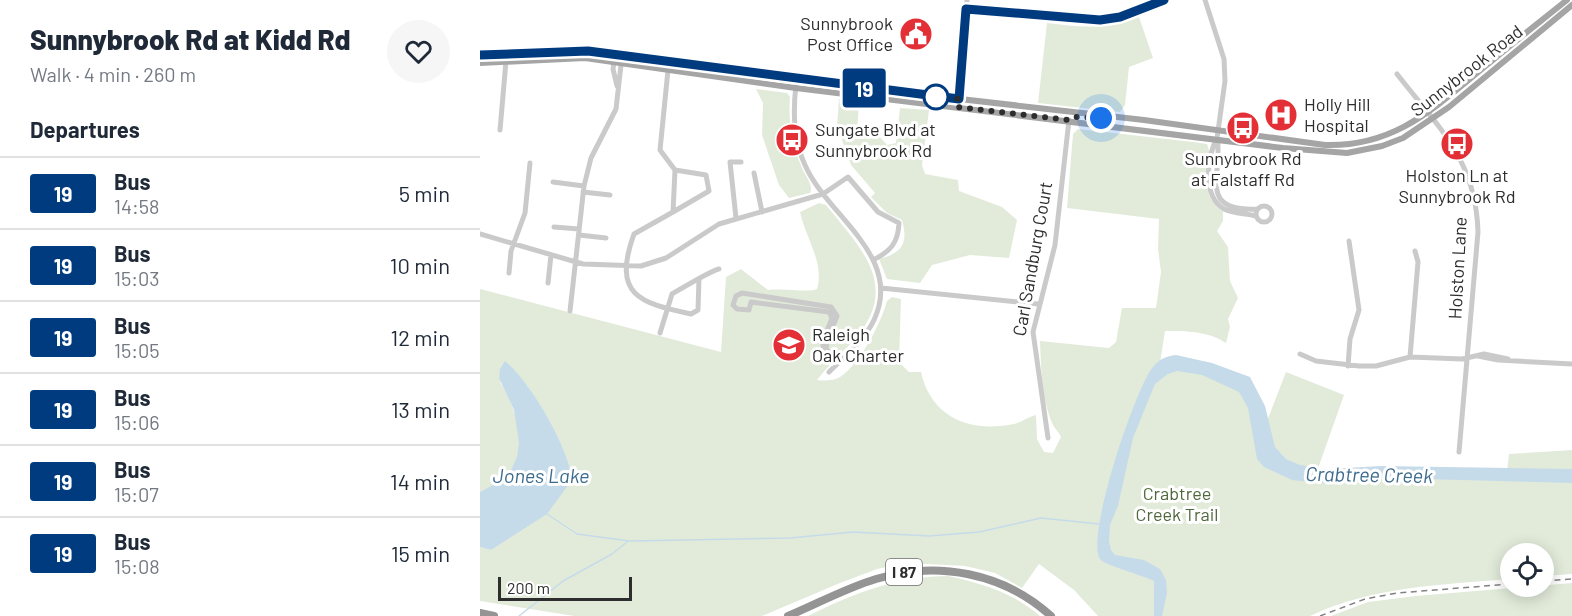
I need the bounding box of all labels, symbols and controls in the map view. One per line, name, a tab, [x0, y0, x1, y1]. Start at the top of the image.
place label: Sunnybrook Post Office	[800, 12, 893, 55]
public building icon: Sunnybrook Post Office	[898, 16, 934, 52]
button: heart	[387, 20, 450, 83]
street label: Sunnybrook Road	[1406, 20, 1527, 121]
text: Sunnybrook Rd at Kidd Rd	[30, 22, 350, 56]
text: Walk · 4 min · 260 m	[30, 62, 196, 86]
line badge: 19	[837, 68, 891, 107]
text: 19	[855, 76, 873, 101]
unlabelled marker	[923, 84, 949, 110]
place label: Holly Hill Hospital	[1304, 93, 1370, 136]
hospital icon: Holly Hill Hospital	[1263, 97, 1299, 133]
your location	[1086, 103, 1116, 133]
bus stop icon: Sunnybrook Rd at Falstaff Rd	[1225, 110, 1261, 146]
text: Departures	[30, 116, 140, 142]
place label: Sungate Blvd at Sunnybrook Rd	[815, 118, 936, 161]
bus stop icon: Sungate Blvd at Sunnybrook Rd	[774, 122, 810, 158]
bus stop icon: Holston Ln at Sunnybrook Rd	[1439, 126, 1475, 162]
place label: Sunnybrook Rd at Falstaff Rd	[1184, 147, 1302, 190]
place label: Holston Ln at Sunnybrook Rd	[1398, 164, 1516, 207]
text: Bus	[114, 168, 151, 194]
text: 5 min	[399, 180, 450, 206]
street label: Carl Sandburg Court	[1008, 180, 1056, 338]
text: 19	[54, 181, 72, 206]
text: 14:58	[114, 194, 160, 218]
street label: Holston Lane	[1443, 216, 1471, 320]
text: Bus	[114, 240, 151, 266]
text: 10 min	[390, 252, 450, 278]
text: 19	[54, 253, 72, 278]
text: 15:03	[114, 266, 160, 290]
text: Bus	[114, 312, 151, 338]
place label: Raleigh Oak Charter	[812, 323, 904, 366]
text: 12 min	[390, 324, 450, 350]
text: 19	[54, 325, 72, 350]
school or university icon: Raleigh Oak Charter	[771, 327, 807, 363]
text: 15:05	[114, 338, 160, 362]
text: Bus	[114, 384, 151, 410]
text: 13 min	[391, 396, 450, 422]
text: 19	[54, 397, 72, 422]
text: 15:06	[114, 410, 160, 434]
text: Bus	[114, 456, 151, 482]
water label: Crabtree Creek	[1305, 461, 1433, 487]
water label: Jones Lake	[493, 463, 589, 487]
text: 14 min	[390, 468, 450, 494]
text: 19	[54, 469, 72, 494]
text: 15:07	[114, 482, 159, 506]
park label: Crabtree Creek Trail	[1136, 482, 1218, 525]
text: Bus	[114, 528, 151, 554]
text: 15 min	[391, 540, 450, 566]
text: 19	[54, 541, 72, 566]
map controls	[1500, 543, 1554, 597]
button: locate	[1500, 543, 1554, 597]
text: 15:08	[114, 554, 160, 578]
road number: I 87	[886, 559, 922, 585]
scale bar	[498, 574, 632, 602]
text: 200 m	[507, 578, 550, 597]

